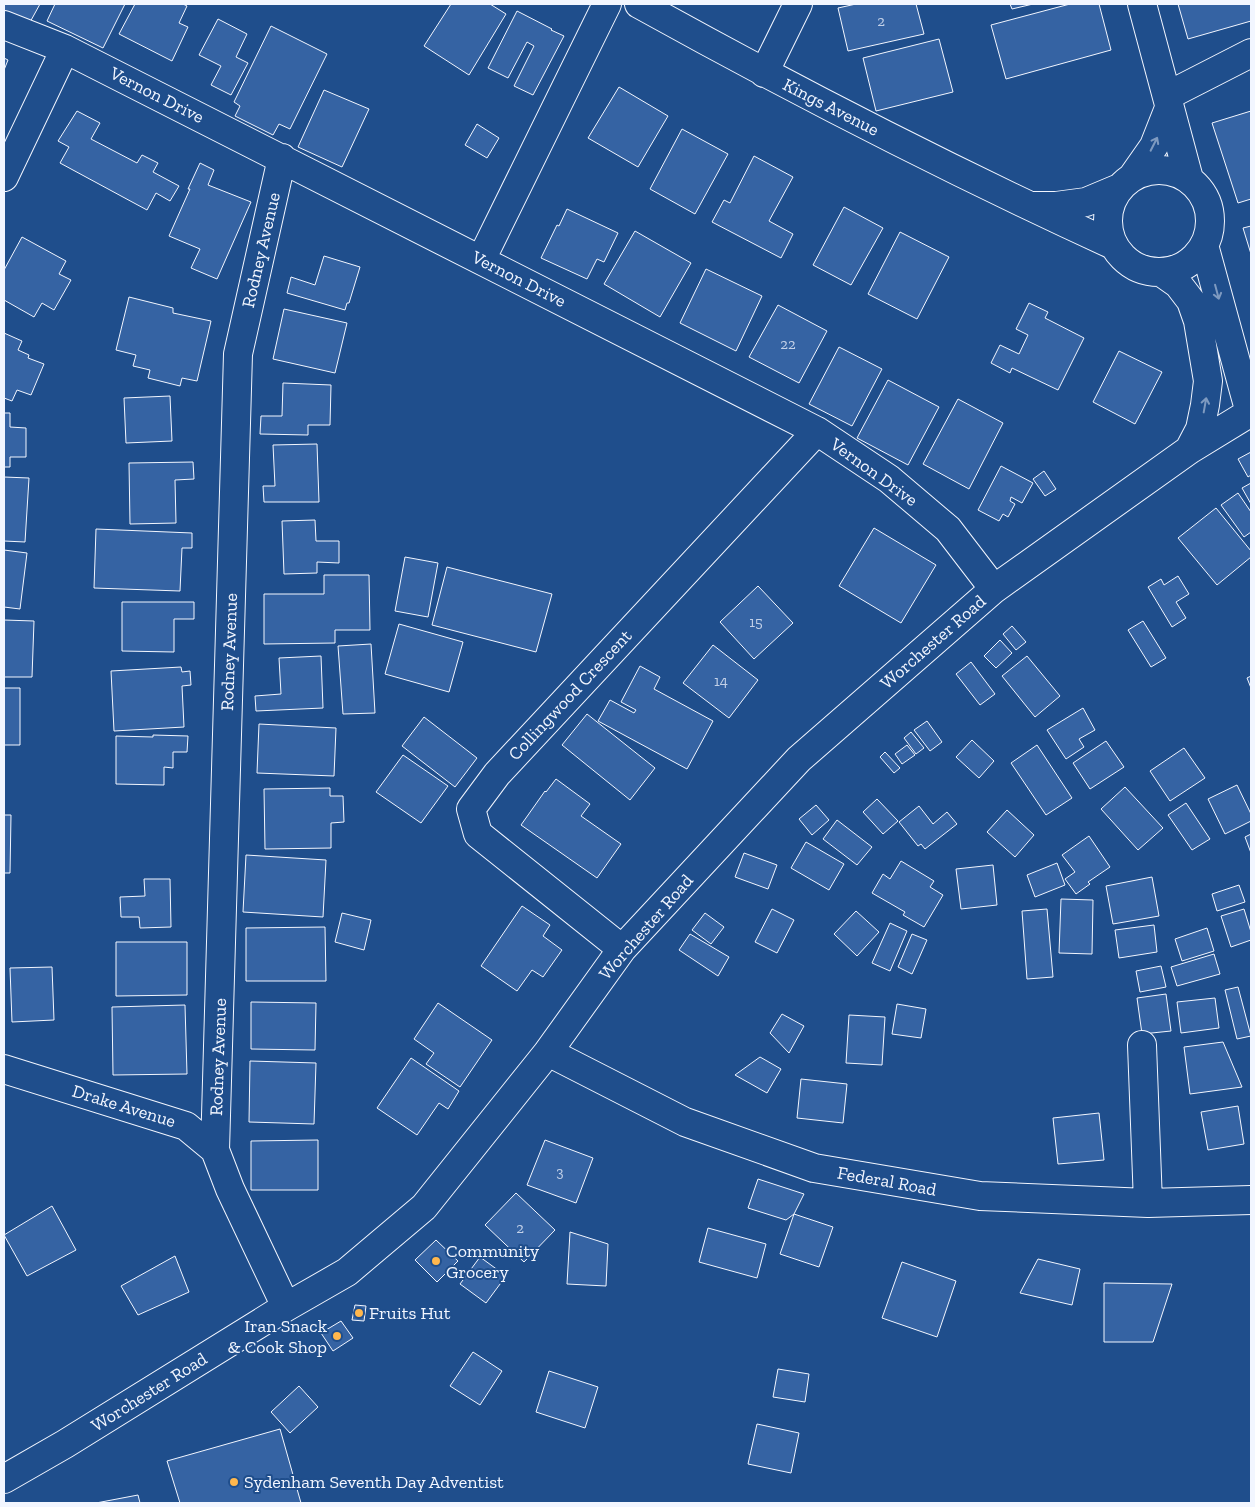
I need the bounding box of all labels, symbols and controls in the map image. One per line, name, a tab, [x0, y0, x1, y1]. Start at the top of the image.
house number: 2	[877, 12, 885, 30]
street label: Vernon Drive	[105, 61, 208, 128]
street label: Kings Avenue	[779, 73, 883, 141]
one-way arrow	[1149, 136, 1159, 151]
street label: Rodney Avenue	[237, 190, 285, 310]
street label: Vernon Drive	[467, 245, 570, 312]
one-way arrow	[1213, 284, 1222, 300]
house number: 22	[780, 335, 796, 353]
one-way arrow	[1200, 397, 1210, 413]
street label: Vernon Drive	[825, 432, 922, 511]
street label: Worchester Road	[876, 590, 990, 694]
street label: Rodney Avenue	[216, 593, 242, 711]
house number: 15	[749, 613, 763, 631]
street label: Collingwood Crescent	[504, 625, 637, 765]
house number: 14	[714, 672, 728, 690]
street label: Worchester Road	[594, 870, 698, 984]
street label: Rodney Avenue	[205, 998, 231, 1116]
street label: Drake Avenue	[70, 1080, 178, 1132]
street label: Federal Road	[836, 1161, 938, 1201]
house number: 3	[556, 1163, 564, 1181]
house number: 2	[516, 1219, 524, 1237]
place label: Community Grocery	[446, 1240, 540, 1283]
marker: Community Grocery	[430, 1255, 442, 1267]
place label: Fruits Hut	[369, 1302, 451, 1324]
marker: Fruits Hut	[353, 1307, 365, 1319]
place label: Iran Snack & Cook Shop	[227, 1315, 328, 1358]
marker: Iran Snack & Cook Shop	[331, 1330, 343, 1342]
street label: Worchester Road	[87, 1347, 211, 1436]
place label: Sydenham Seventh Day Adventist	[244, 1471, 504, 1493]
marker: Sydenham Seventh Day Adventist	[228, 1476, 240, 1488]

